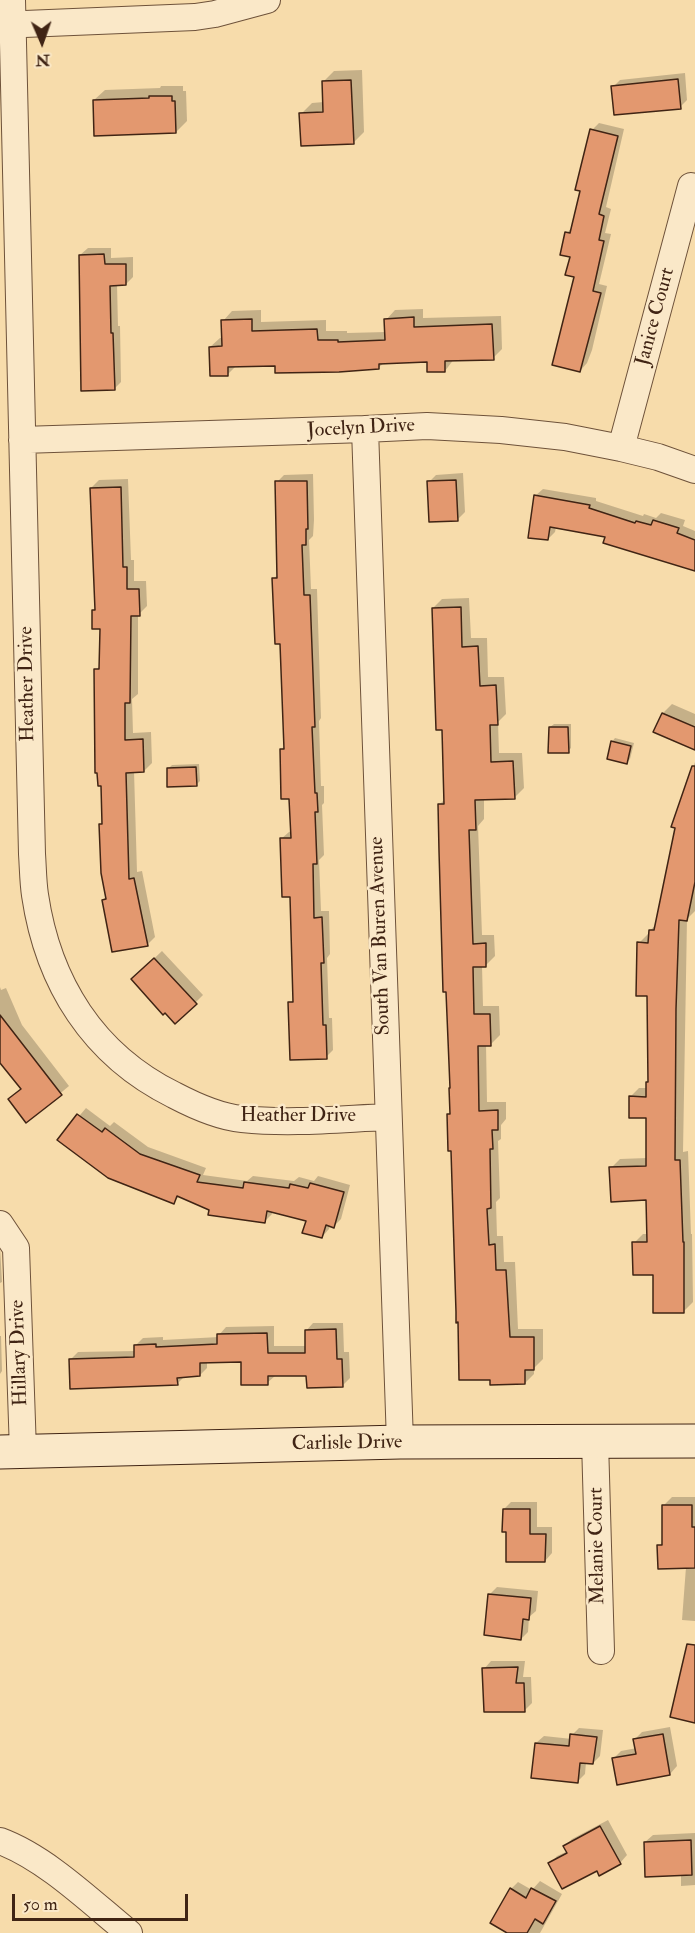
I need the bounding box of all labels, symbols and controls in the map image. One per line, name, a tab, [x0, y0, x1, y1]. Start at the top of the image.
north arrow	[12, 12, 72, 72]
text: N	[35, 50, 50, 70]
street label: Janice Court	[631, 265, 681, 369]
street label: Jocelyn Drive	[306, 414, 416, 444]
street label: Heather Drive	[15, 626, 41, 742]
street label: South Van Buren Avenue	[366, 836, 396, 1036]
street label: Heather Drive	[240, 1105, 356, 1129]
street label: Hillary Drive	[6, 1299, 34, 1407]
street label: Carlisle Drive	[291, 1431, 403, 1457]
street label: Melanie Court	[585, 1487, 611, 1605]
scale bar	[15, 1882, 190, 1920]
text: 50 m	[23, 1893, 58, 1916]

